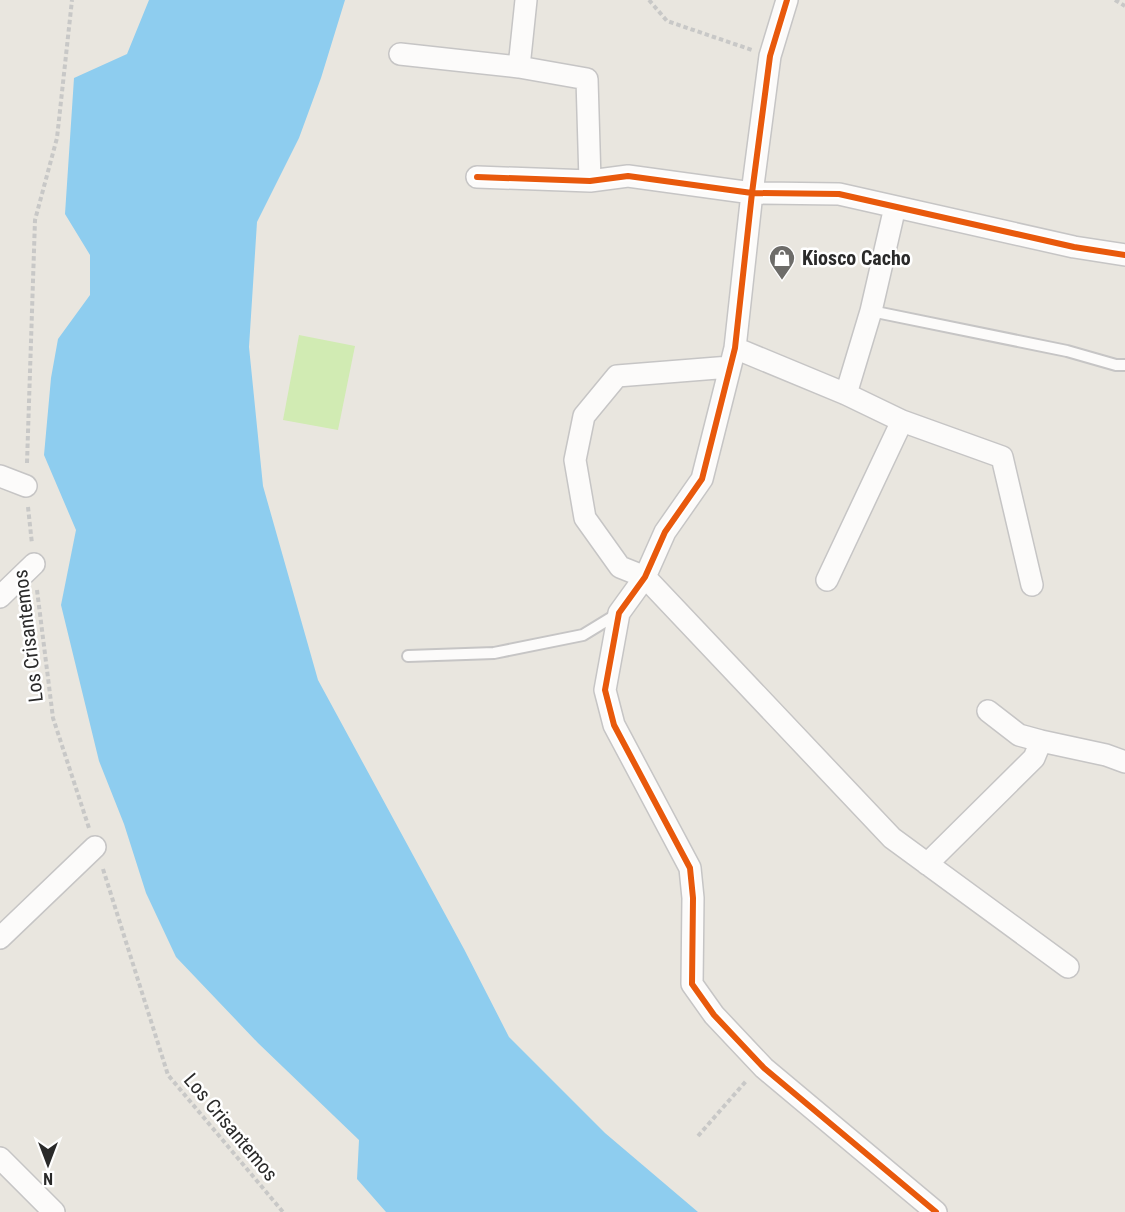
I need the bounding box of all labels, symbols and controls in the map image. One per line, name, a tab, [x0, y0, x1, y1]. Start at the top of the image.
shop icon: Kiosco Cacho	[767, 243, 797, 281]
place label: Kiosco Cacho	[802, 246, 911, 270]
street label: Los Crisantemos	[8, 568, 48, 704]
street label: Los Crisantemos	[179, 1068, 283, 1186]
north arrow	[18, 1134, 78, 1194]
text: N	[43, 1169, 53, 1188]

